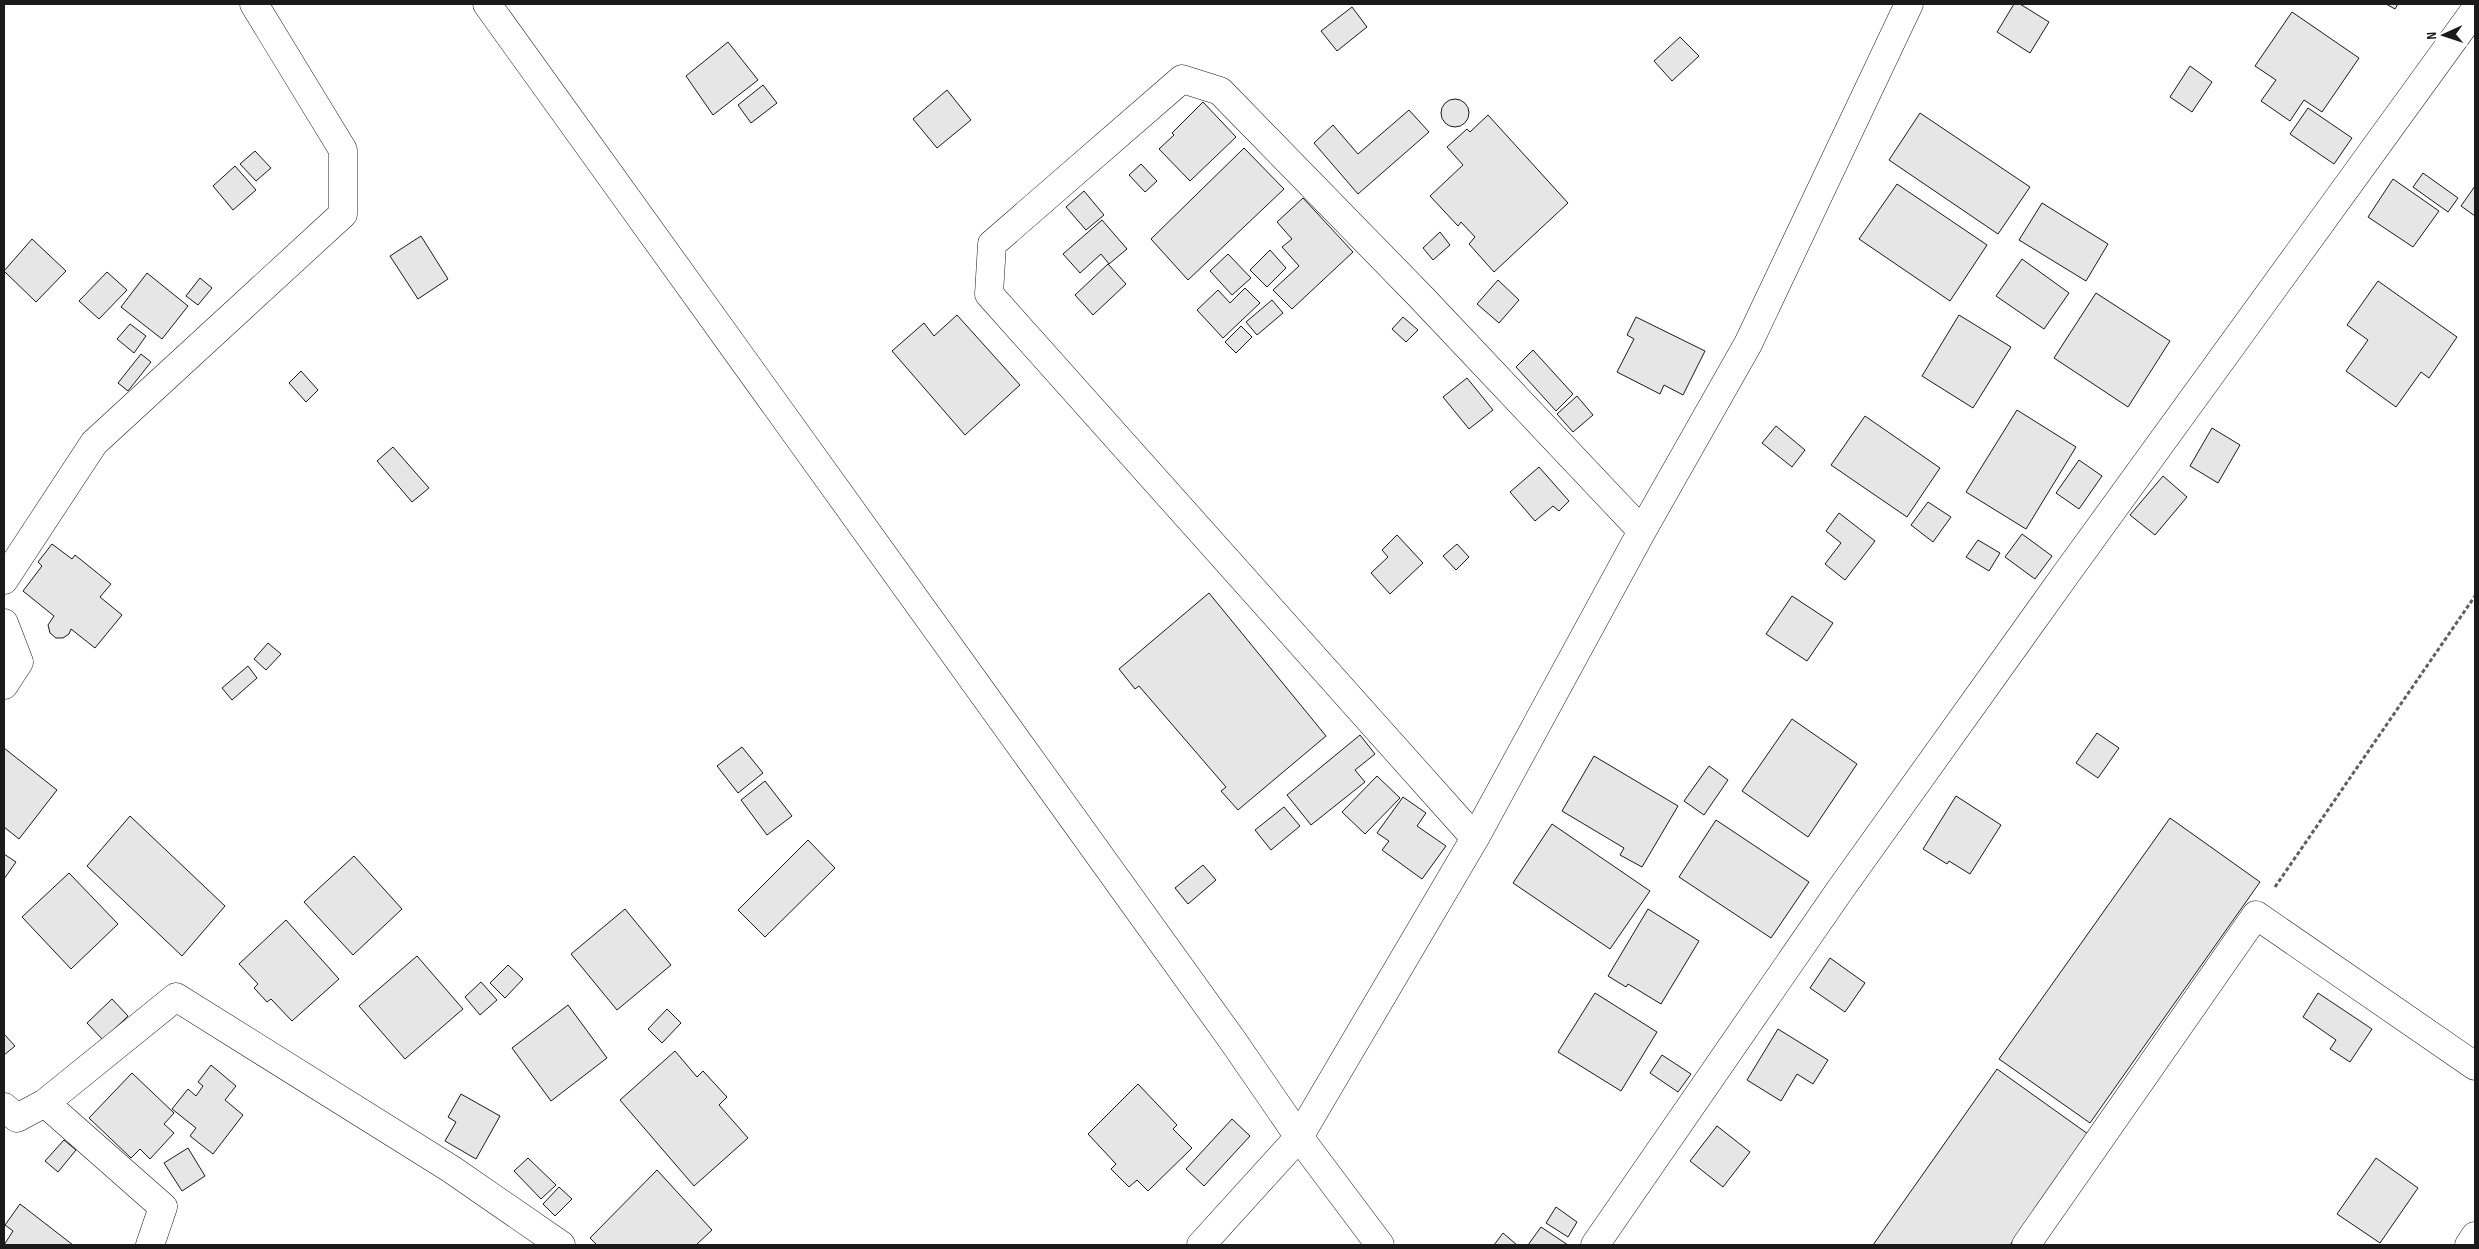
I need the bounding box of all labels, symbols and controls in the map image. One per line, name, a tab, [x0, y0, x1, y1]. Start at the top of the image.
north arrow	[2419, 10, 2469, 60]
text: N	[2423, 31, 2440, 40]

